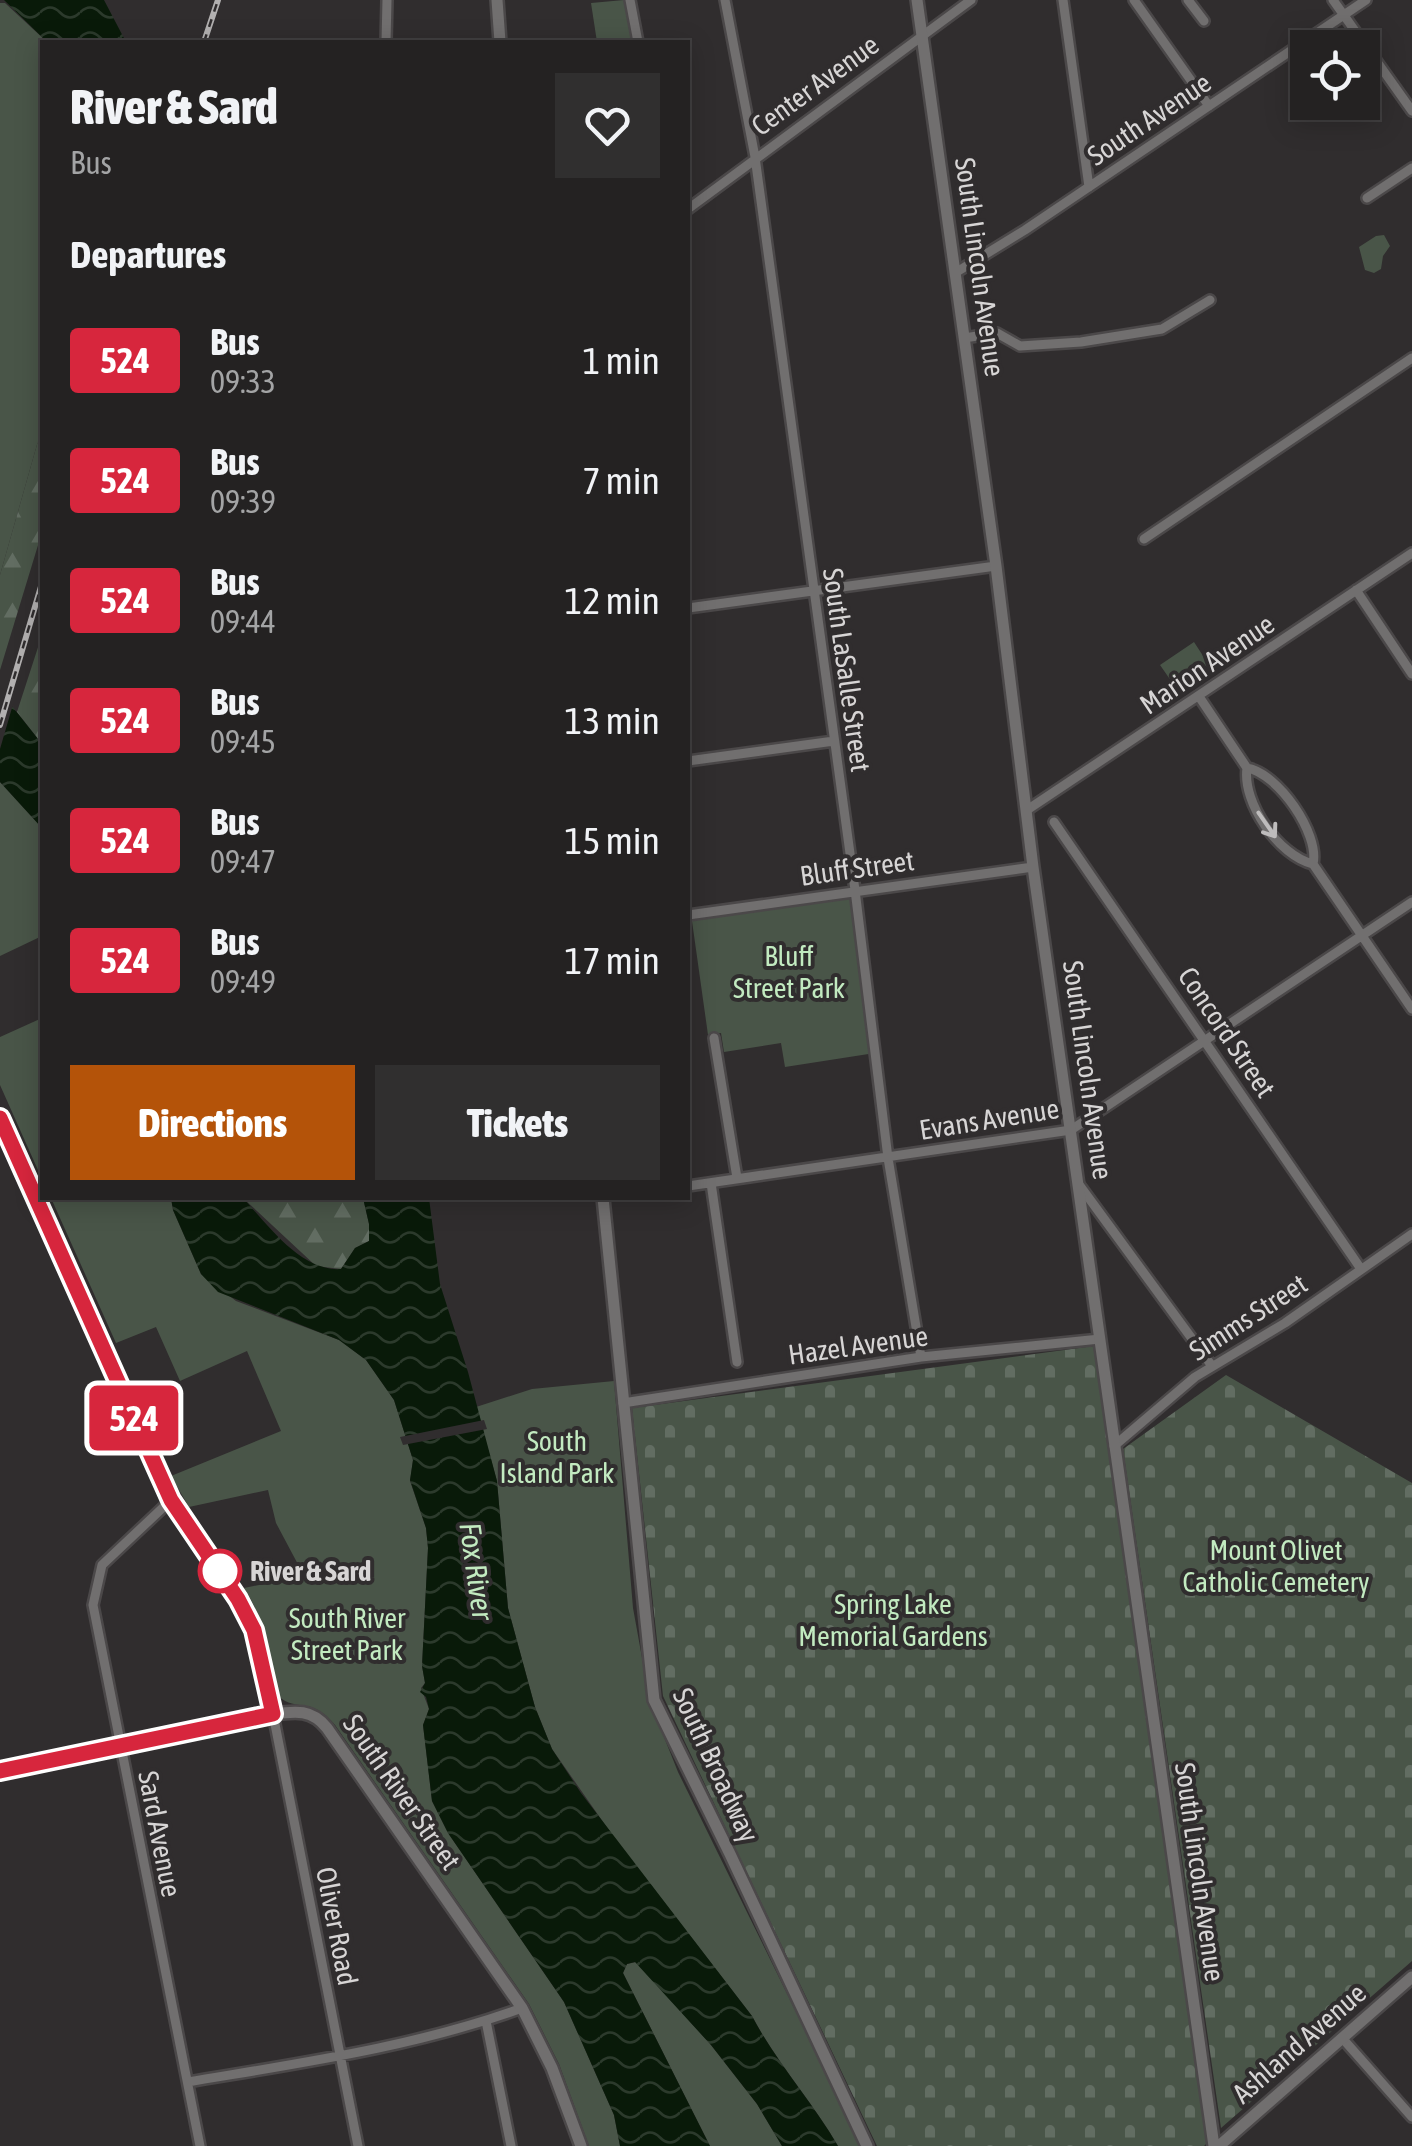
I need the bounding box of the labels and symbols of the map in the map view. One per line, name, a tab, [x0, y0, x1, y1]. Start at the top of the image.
street label: Center Avenue	[745, 28, 885, 142]
street label: South Avenue	[1081, 66, 1217, 172]
street label: South Lincoln Avenue	[949, 156, 1011, 378]
street label: South LaSalle Street	[817, 566, 877, 774]
street label: Marion Avenue	[1134, 608, 1280, 720]
one-way arrow	[1256, 810, 1277, 838]
street label: Bluff Street	[798, 844, 916, 892]
park label: Bluff Street Park	[733, 940, 845, 1004]
street label: South Lincoln Avenue	[1057, 959, 1119, 1181]
street label: Concord Street	[1172, 961, 1282, 1103]
street label: Evans Avenue	[917, 1092, 1061, 1146]
street label: Simms Street	[1183, 1267, 1313, 1367]
street label: Hazel Avenue	[786, 1319, 930, 1371]
line badge: 524	[76, 1386, 192, 1450]
park label: South Island Park	[500, 1425, 614, 1489]
water label: Fox River	[453, 1520, 501, 1623]
park label: Mount Olivet Catholic Cemetery	[1183, 1534, 1369, 1598]
marker: River & Sard	[199, 1550, 241, 1592]
place label: River & Sard	[250, 1555, 371, 1587]
park label: Spring Lake Memorial Gardens	[798, 1588, 988, 1652]
park label: South River Street Park	[289, 1602, 406, 1666]
street label: South Broadway	[666, 1683, 766, 1847]
street label: South River Street	[337, 1708, 467, 1876]
street label: South Lincoln Avenue	[1169, 1761, 1231, 1983]
street label: Sard Avenue	[132, 1768, 188, 1900]
street label: Oliver Road	[310, 1864, 364, 1988]
street label: Ashland Avenue	[1226, 1977, 1372, 2109]

